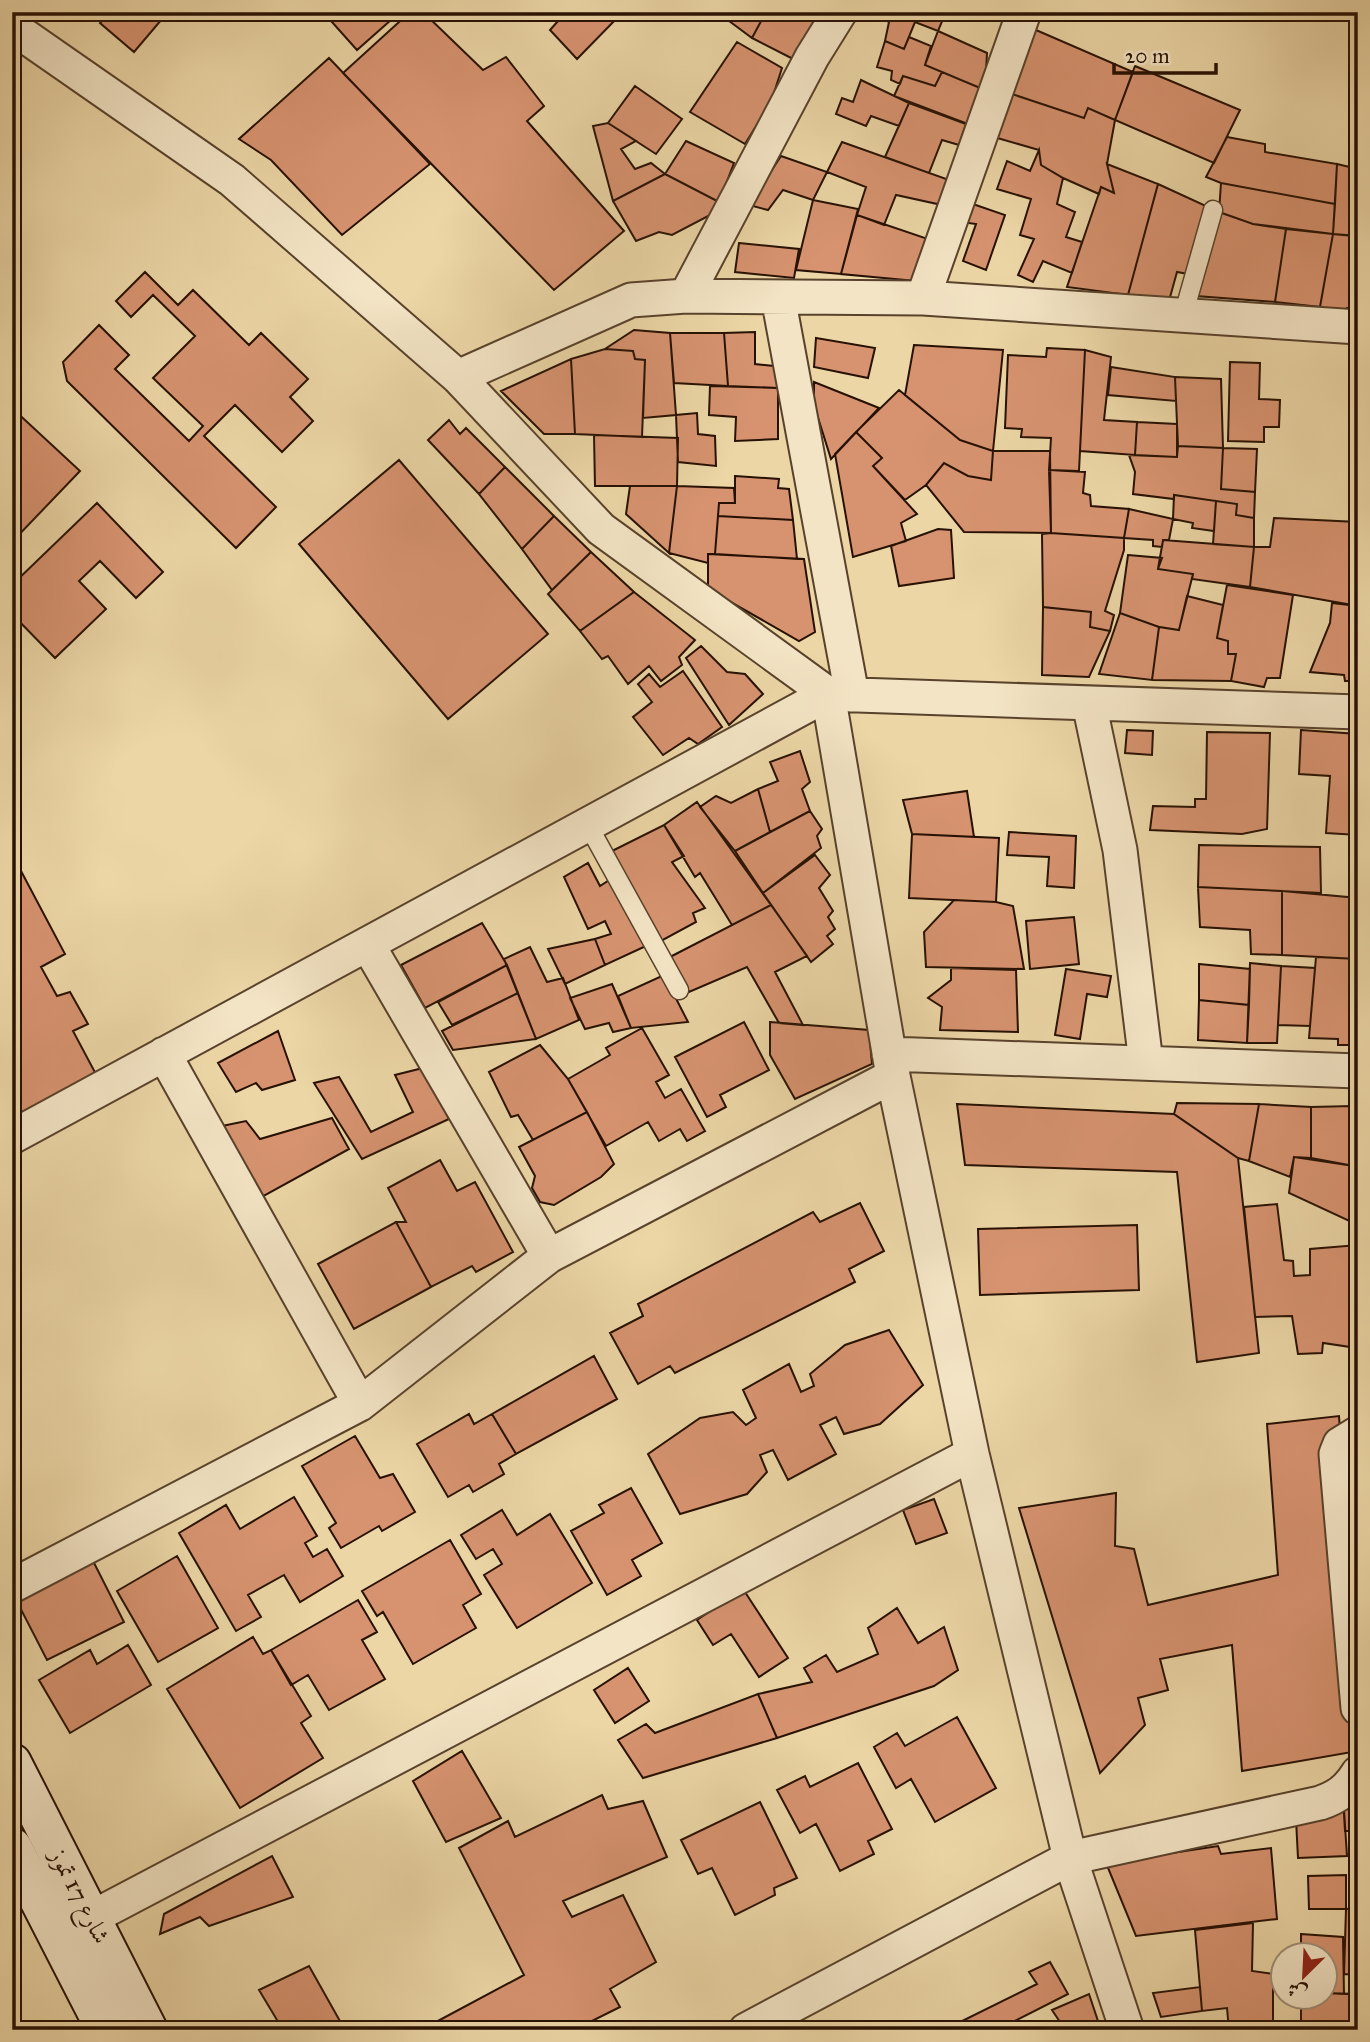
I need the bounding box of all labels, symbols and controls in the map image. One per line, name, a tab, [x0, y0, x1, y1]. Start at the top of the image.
scale bar	[1114, 32, 1216, 76]
text: 20 m	[1125, 43, 1170, 69]
street label: شارع 17 تموز	[38, 1842, 117, 1951]
north arrow	[1268, 1940, 1338, 2010]
text: ش	[1284, 1977, 1311, 2005]

